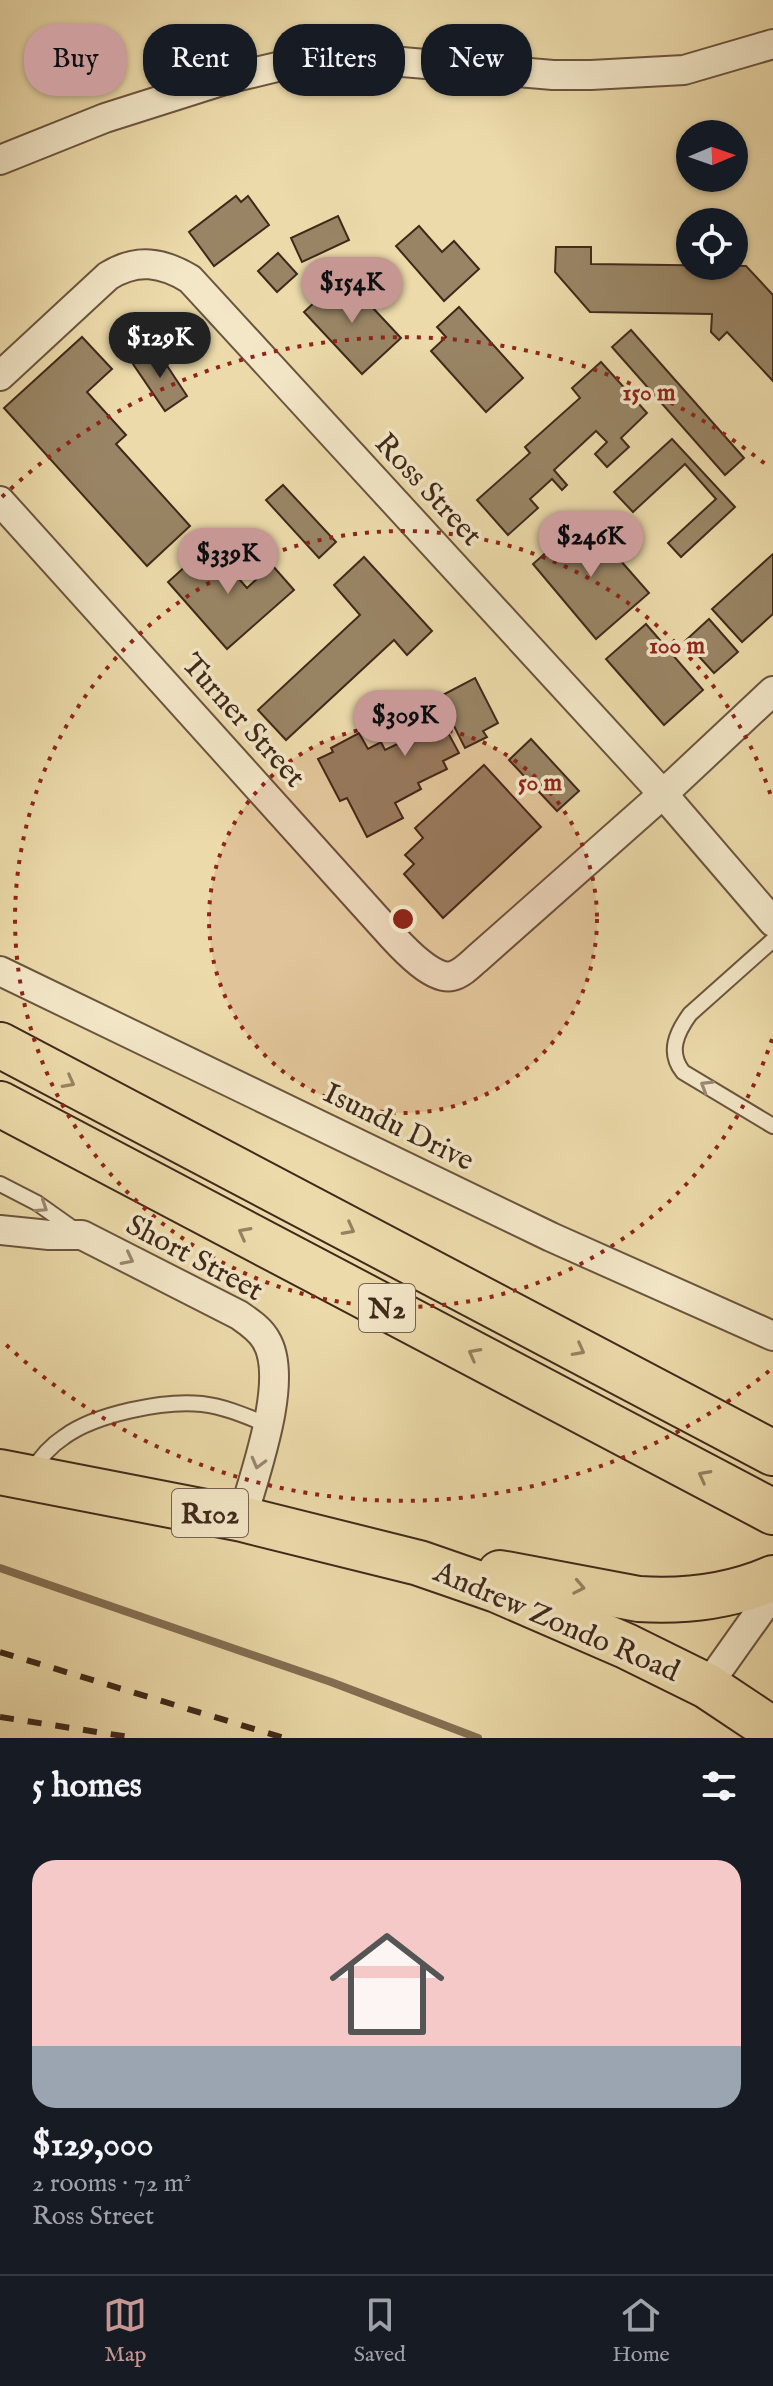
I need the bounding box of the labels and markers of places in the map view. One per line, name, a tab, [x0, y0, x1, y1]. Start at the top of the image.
pin: $154K	[296, 257, 408, 325]
pin: $129K	[104, 312, 216, 380]
pin: $246K	[535, 511, 647, 579]
pin: $339K	[172, 528, 284, 596]
pin: $309K	[349, 690, 461, 758]
centre of rings	[389, 905, 417, 933]

